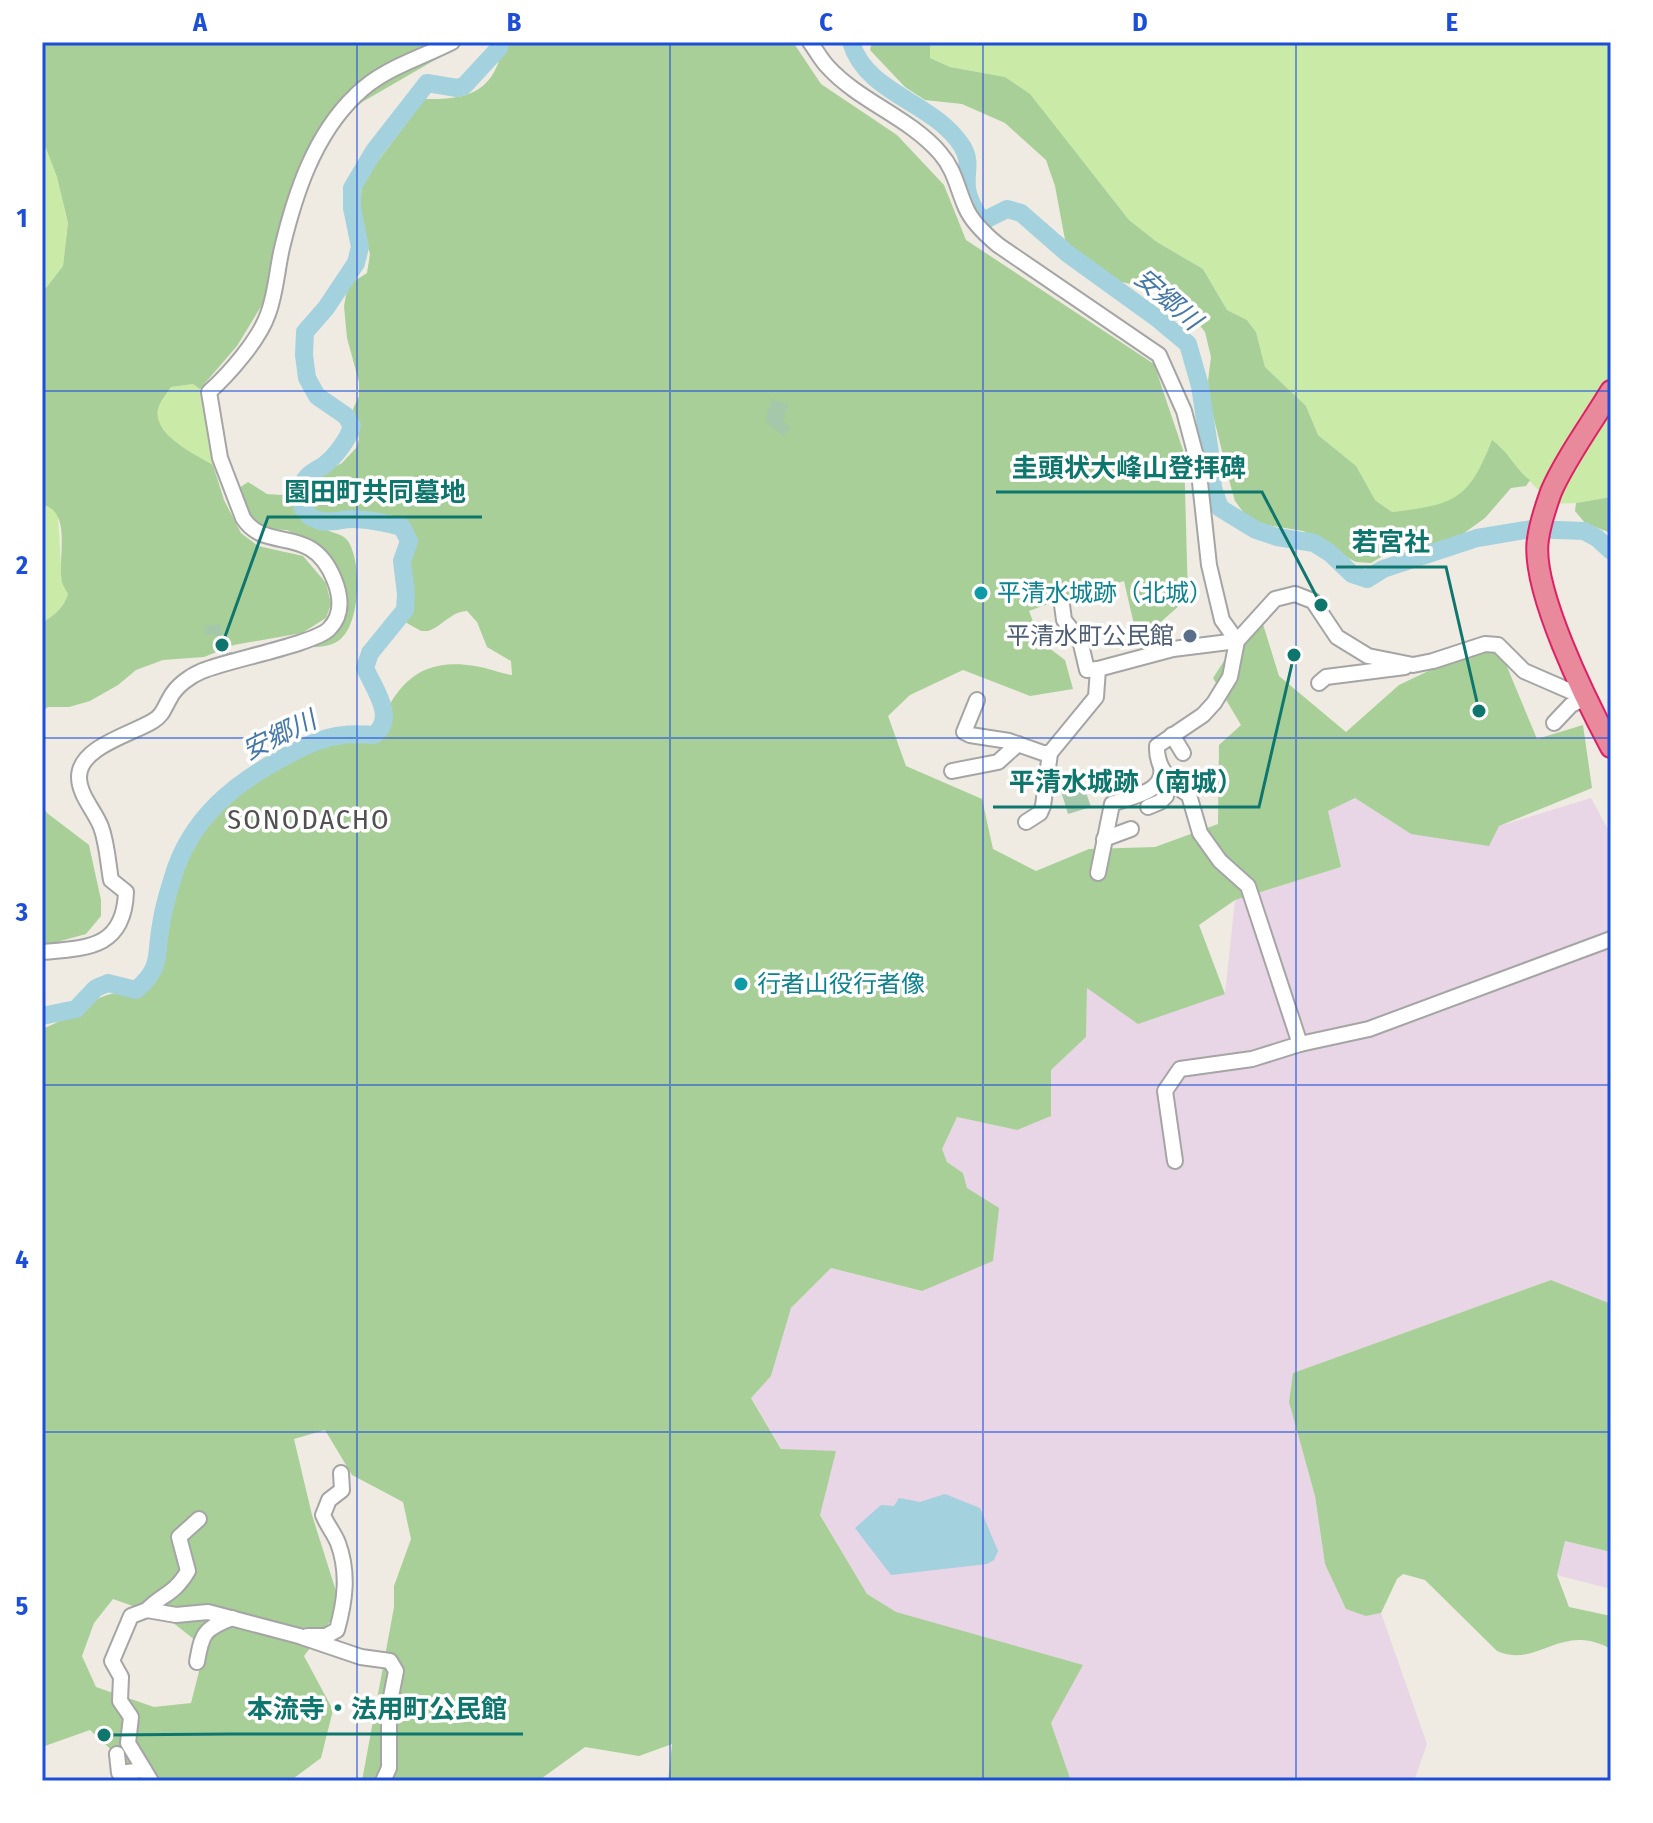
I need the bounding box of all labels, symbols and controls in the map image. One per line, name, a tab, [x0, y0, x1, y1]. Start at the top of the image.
text: A	[192, 7, 208, 38]
text: B	[507, 7, 522, 38]
text: C	[819, 7, 833, 38]
text: D	[1132, 7, 1148, 38]
text: E	[1446, 7, 1458, 38]
text: 1	[17, 203, 28, 234]
water label: 安郷川	[1128, 262, 1210, 339]
callout: 圭頭状大峰山登拝碑	[996, 442, 1262, 492]
text: 圭頭状大峰山登拝碑	[1012, 453, 1246, 484]
callout: 園田町共同墓地	[268, 467, 482, 517]
text: 園田町共同墓地	[284, 477, 466, 508]
callout: 若宮社	[1336, 517, 1446, 567]
text: 若宮社	[1352, 527, 1430, 558]
text: 2	[15, 550, 28, 581]
place label: 平清水城跡（北城）	[997, 579, 1213, 607]
marker: 平清水城跡（北城）	[972, 584, 990, 602]
place label: 平清水町公民館	[1006, 622, 1174, 650]
marker: 平清水町公民館	[1181, 627, 1199, 645]
water label: 安郷川	[237, 703, 324, 766]
callout: 平清水城跡（南城）	[993, 757, 1259, 807]
text: 平清水城跡（南城）	[1009, 767, 1243, 798]
district label: SONODACHO	[227, 803, 391, 836]
text: 3	[15, 897, 28, 928]
place label: 行者山役行者像	[757, 970, 925, 998]
marker: 行者山役行者像	[732, 975, 750, 993]
text: 4	[15, 1244, 29, 1275]
text: 5	[16, 1591, 29, 1622]
callout: 本流寺・法用町公民館	[231, 1684, 523, 1734]
text: 本流寺・法用町公民館	[247, 1694, 507, 1725]

